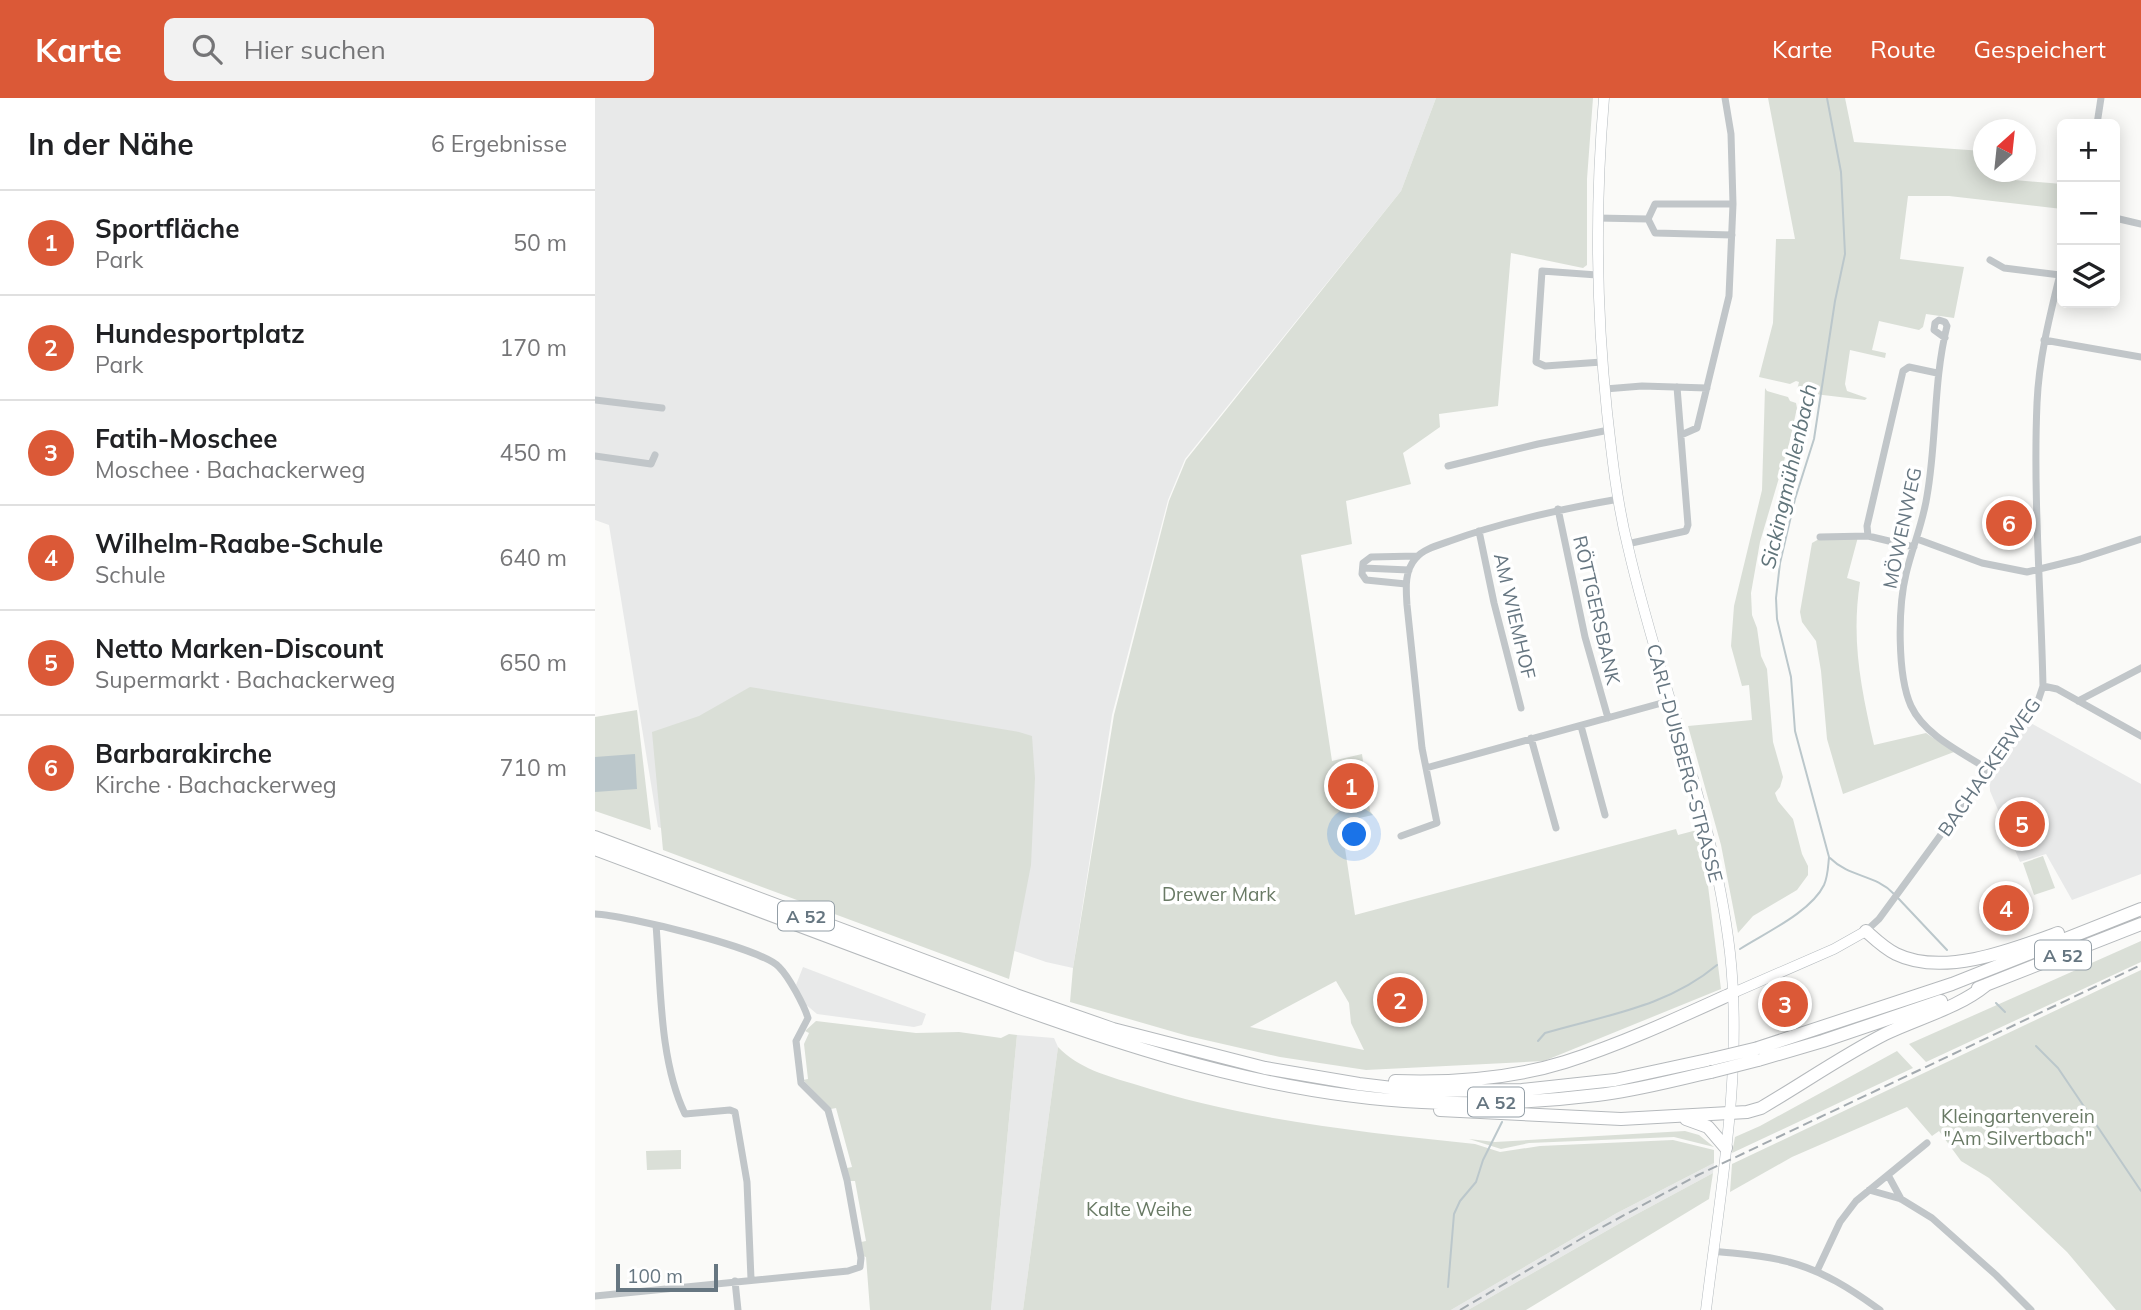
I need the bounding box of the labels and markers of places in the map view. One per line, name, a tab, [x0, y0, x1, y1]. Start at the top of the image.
pin: 6	[1986, 497, 2032, 549]
pin: 1	[1328, 760, 1374, 812]
pin: 5	[1999, 798, 2045, 850]
pin: 4	[1983, 882, 2029, 934]
pin: 2	[1377, 974, 1423, 1026]
pin: 3	[1762, 978, 1808, 1030]

